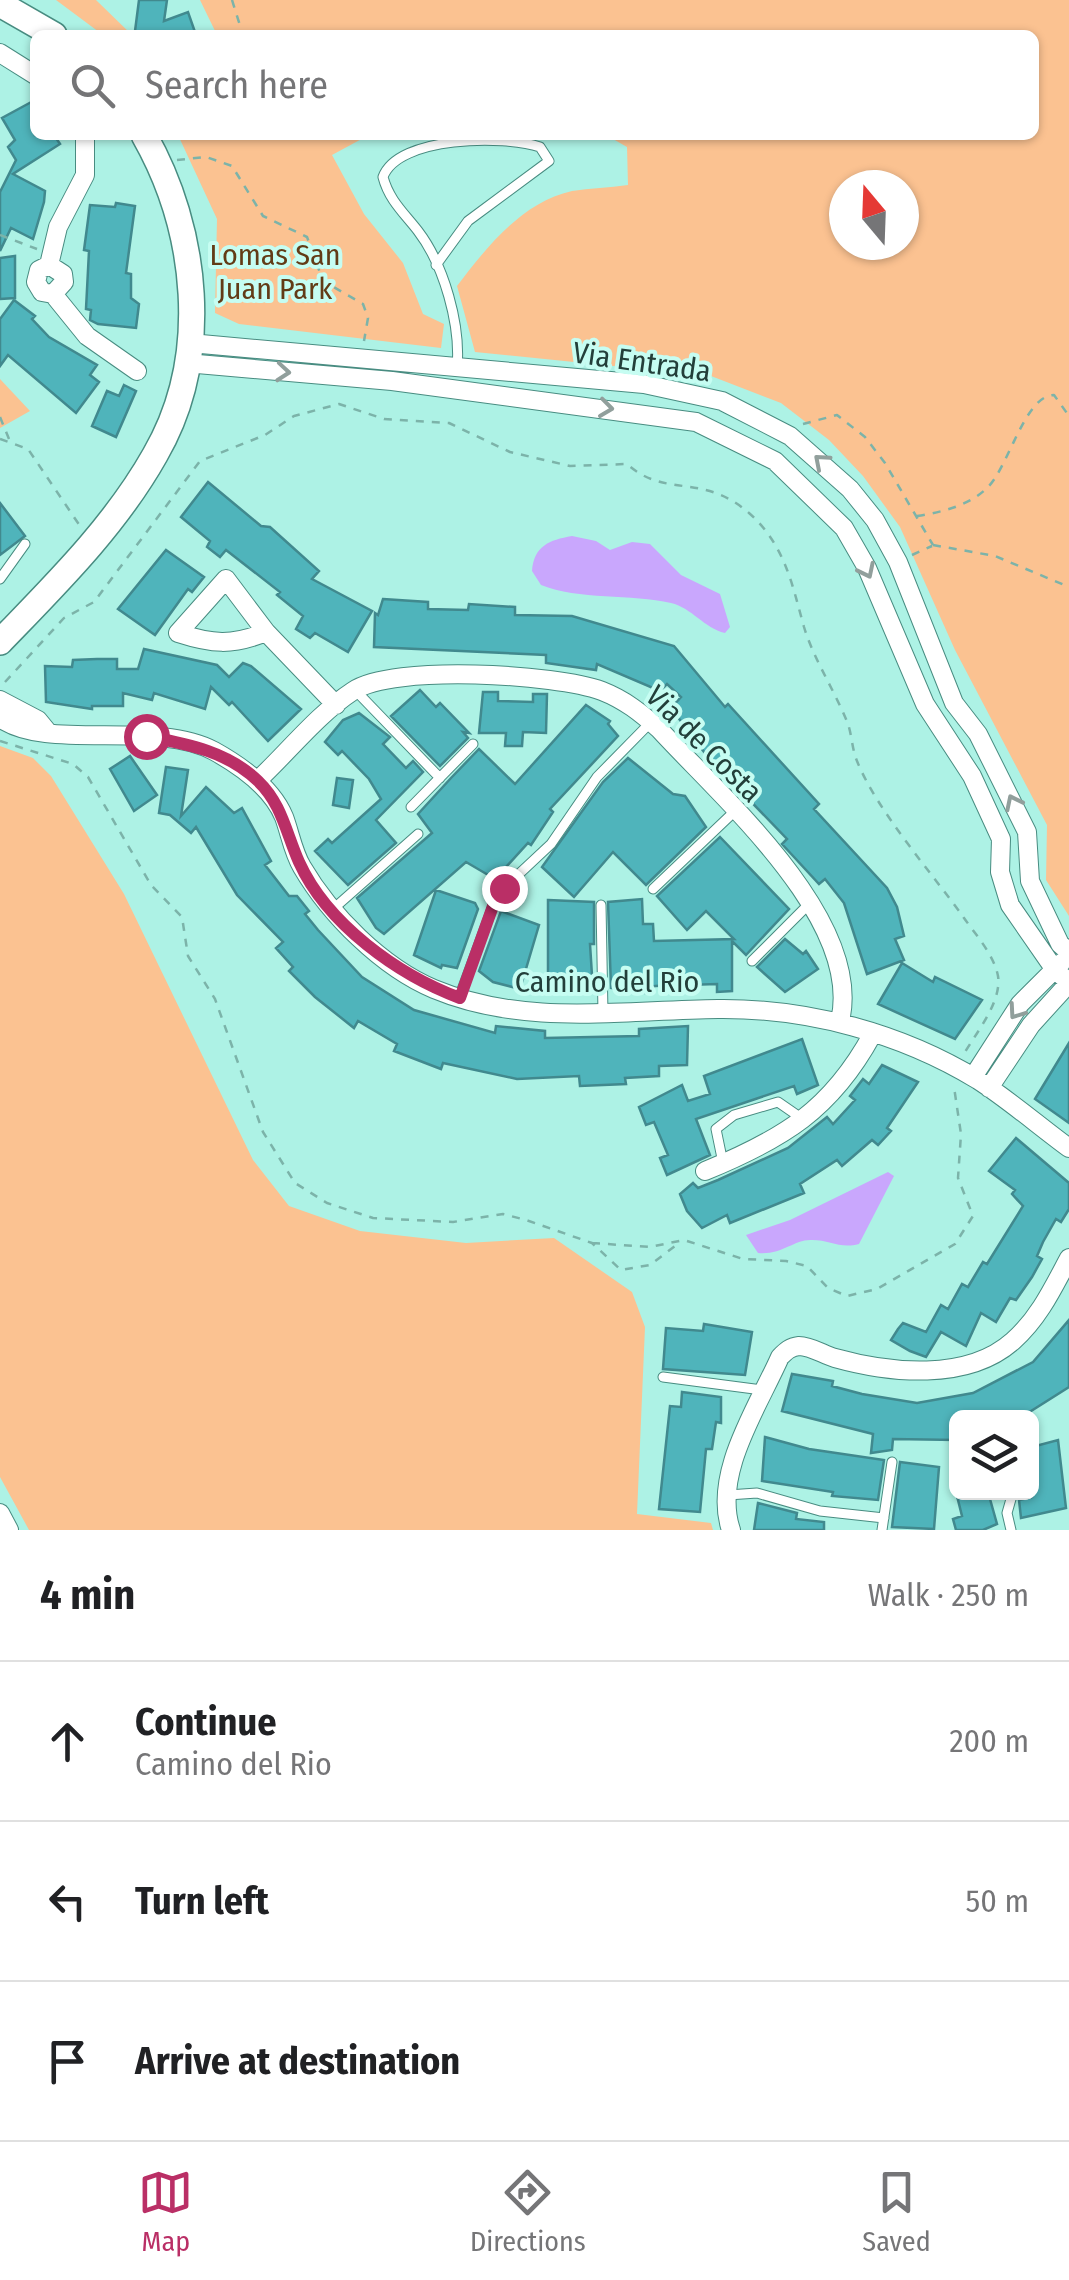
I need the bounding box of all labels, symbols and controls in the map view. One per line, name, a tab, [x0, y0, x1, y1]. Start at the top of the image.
search box	[30, 30, 1039, 140]
icon: search	[65, 58, 120, 113]
text: Search here	[145, 62, 328, 108]
north arrow	[829, 170, 919, 260]
park label: Lomas San Juan Park	[209, 237, 341, 307]
street label: Via Entrada	[571, 335, 713, 389]
one-way arrow	[275, 360, 291, 382]
one-way arrow	[598, 397, 614, 418]
one-way arrow	[814, 455, 833, 473]
one-way arrow	[855, 561, 875, 579]
street label: Via de Costa	[638, 678, 770, 810]
route start	[124, 714, 170, 760]
one-way arrow	[1005, 794, 1025, 812]
route end	[482, 866, 528, 912]
street label: Camino del Rio	[515, 964, 699, 1000]
one-way arrow	[1010, 1001, 1028, 1020]
map controls	[949, 1410, 1039, 1500]
button: layers	[949, 1410, 1039, 1500]
text: 4 min	[40, 1570, 135, 1620]
text: Walk · 250 m	[868, 1576, 1029, 1614]
text: Continue	[135, 1699, 276, 1745]
icon: ahead	[40, 1714, 95, 1769]
text: 200 m	[949, 1722, 1029, 1760]
text: Camino del Rio	[135, 1745, 332, 1783]
icon: left	[40, 1874, 95, 1929]
text: Turn left	[135, 1878, 269, 1924]
text: 50 m	[966, 1882, 1029, 1920]
icon: arrive	[40, 2034, 95, 2089]
text: Arrive at destination	[135, 2038, 460, 2084]
tab: Map	[138, 2165, 193, 2258]
tab: Directions	[470, 2165, 586, 2258]
tab: Saved	[862, 2165, 931, 2258]

